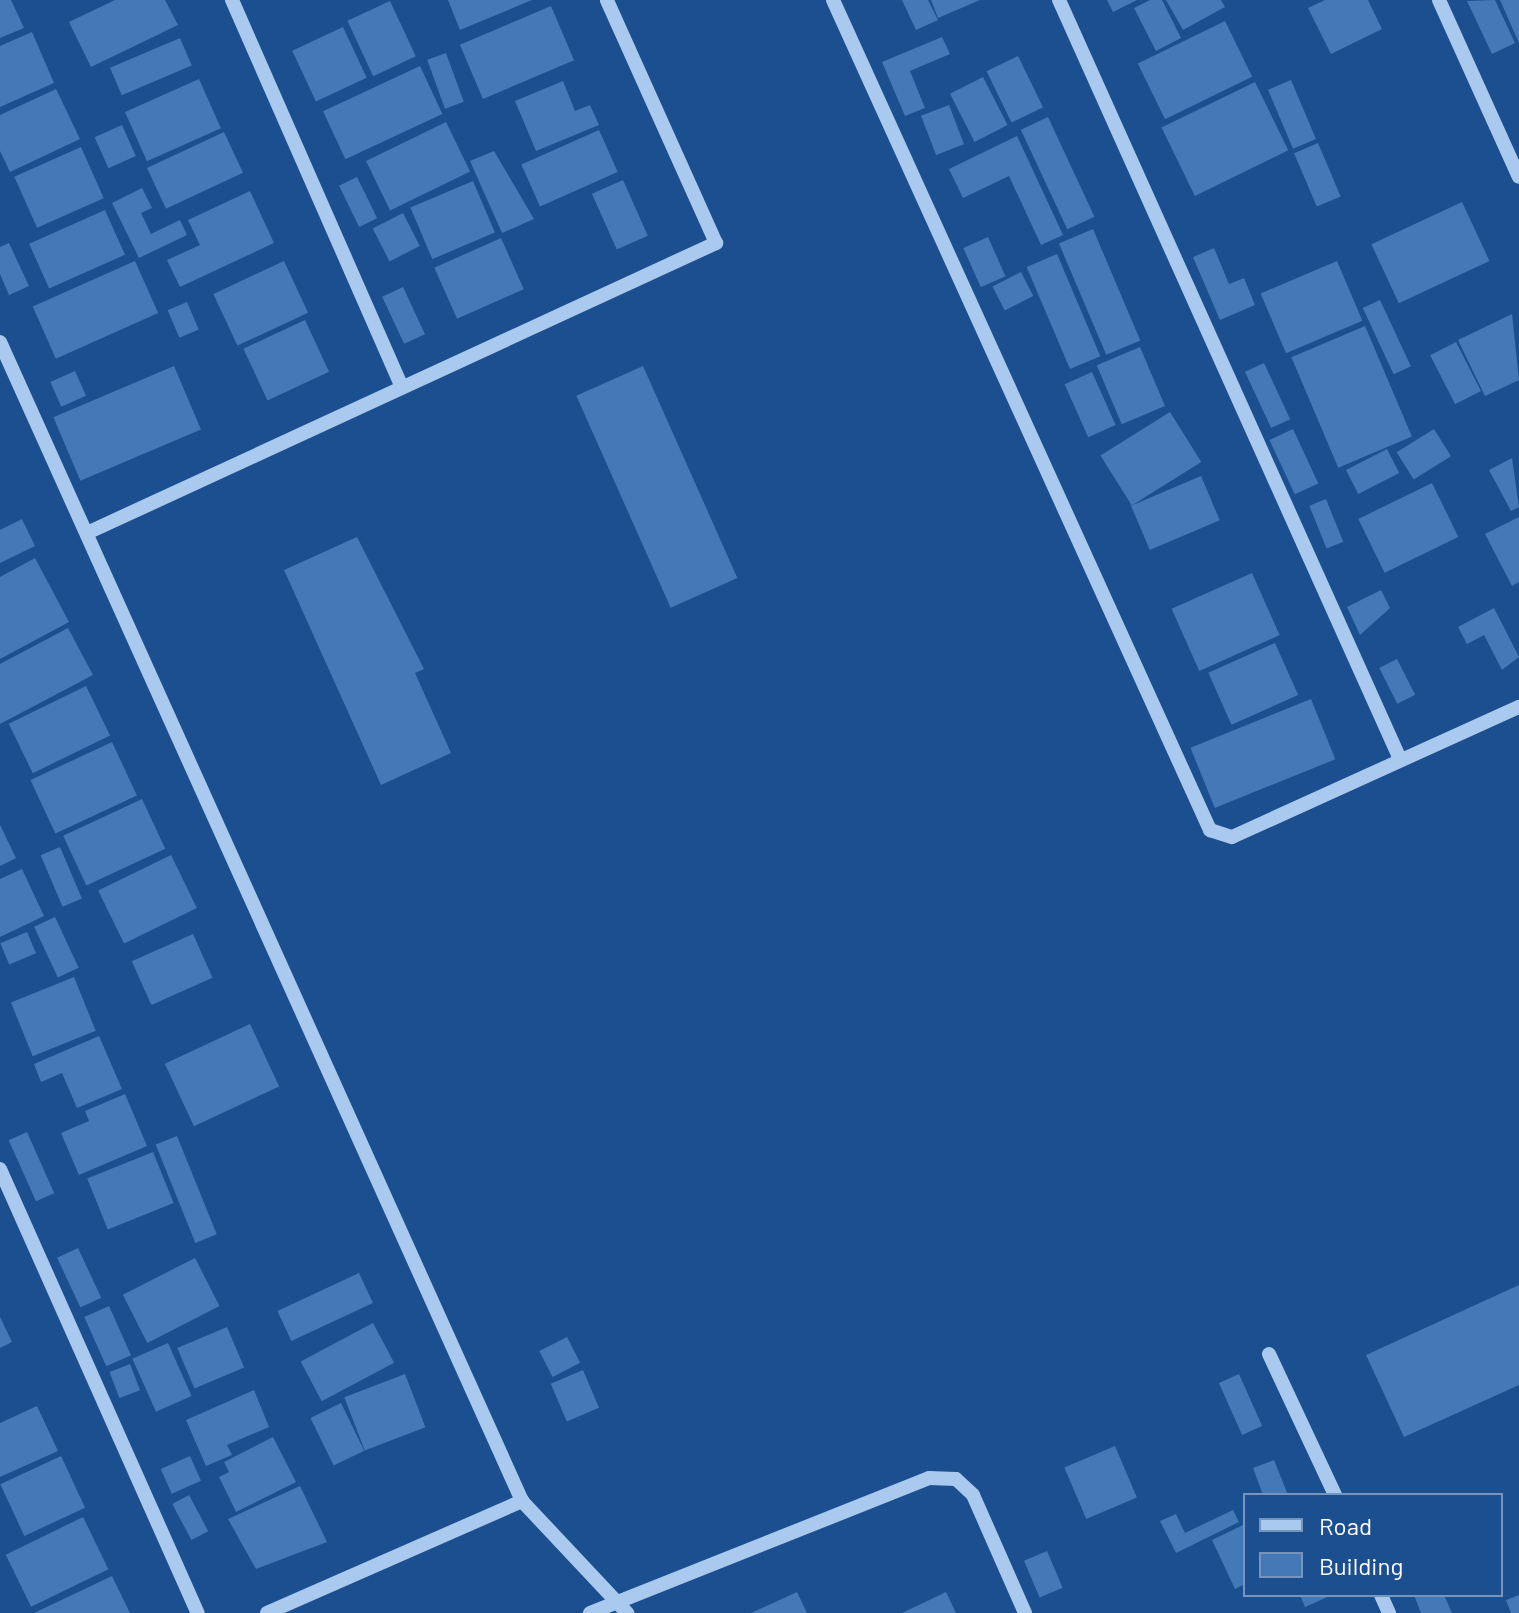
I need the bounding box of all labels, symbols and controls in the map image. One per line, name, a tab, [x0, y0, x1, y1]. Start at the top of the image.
legend	[1243, 1493, 1503, 1597]
text: Road	[1319, 1511, 1372, 1540]
text: Building	[1319, 1551, 1403, 1580]

